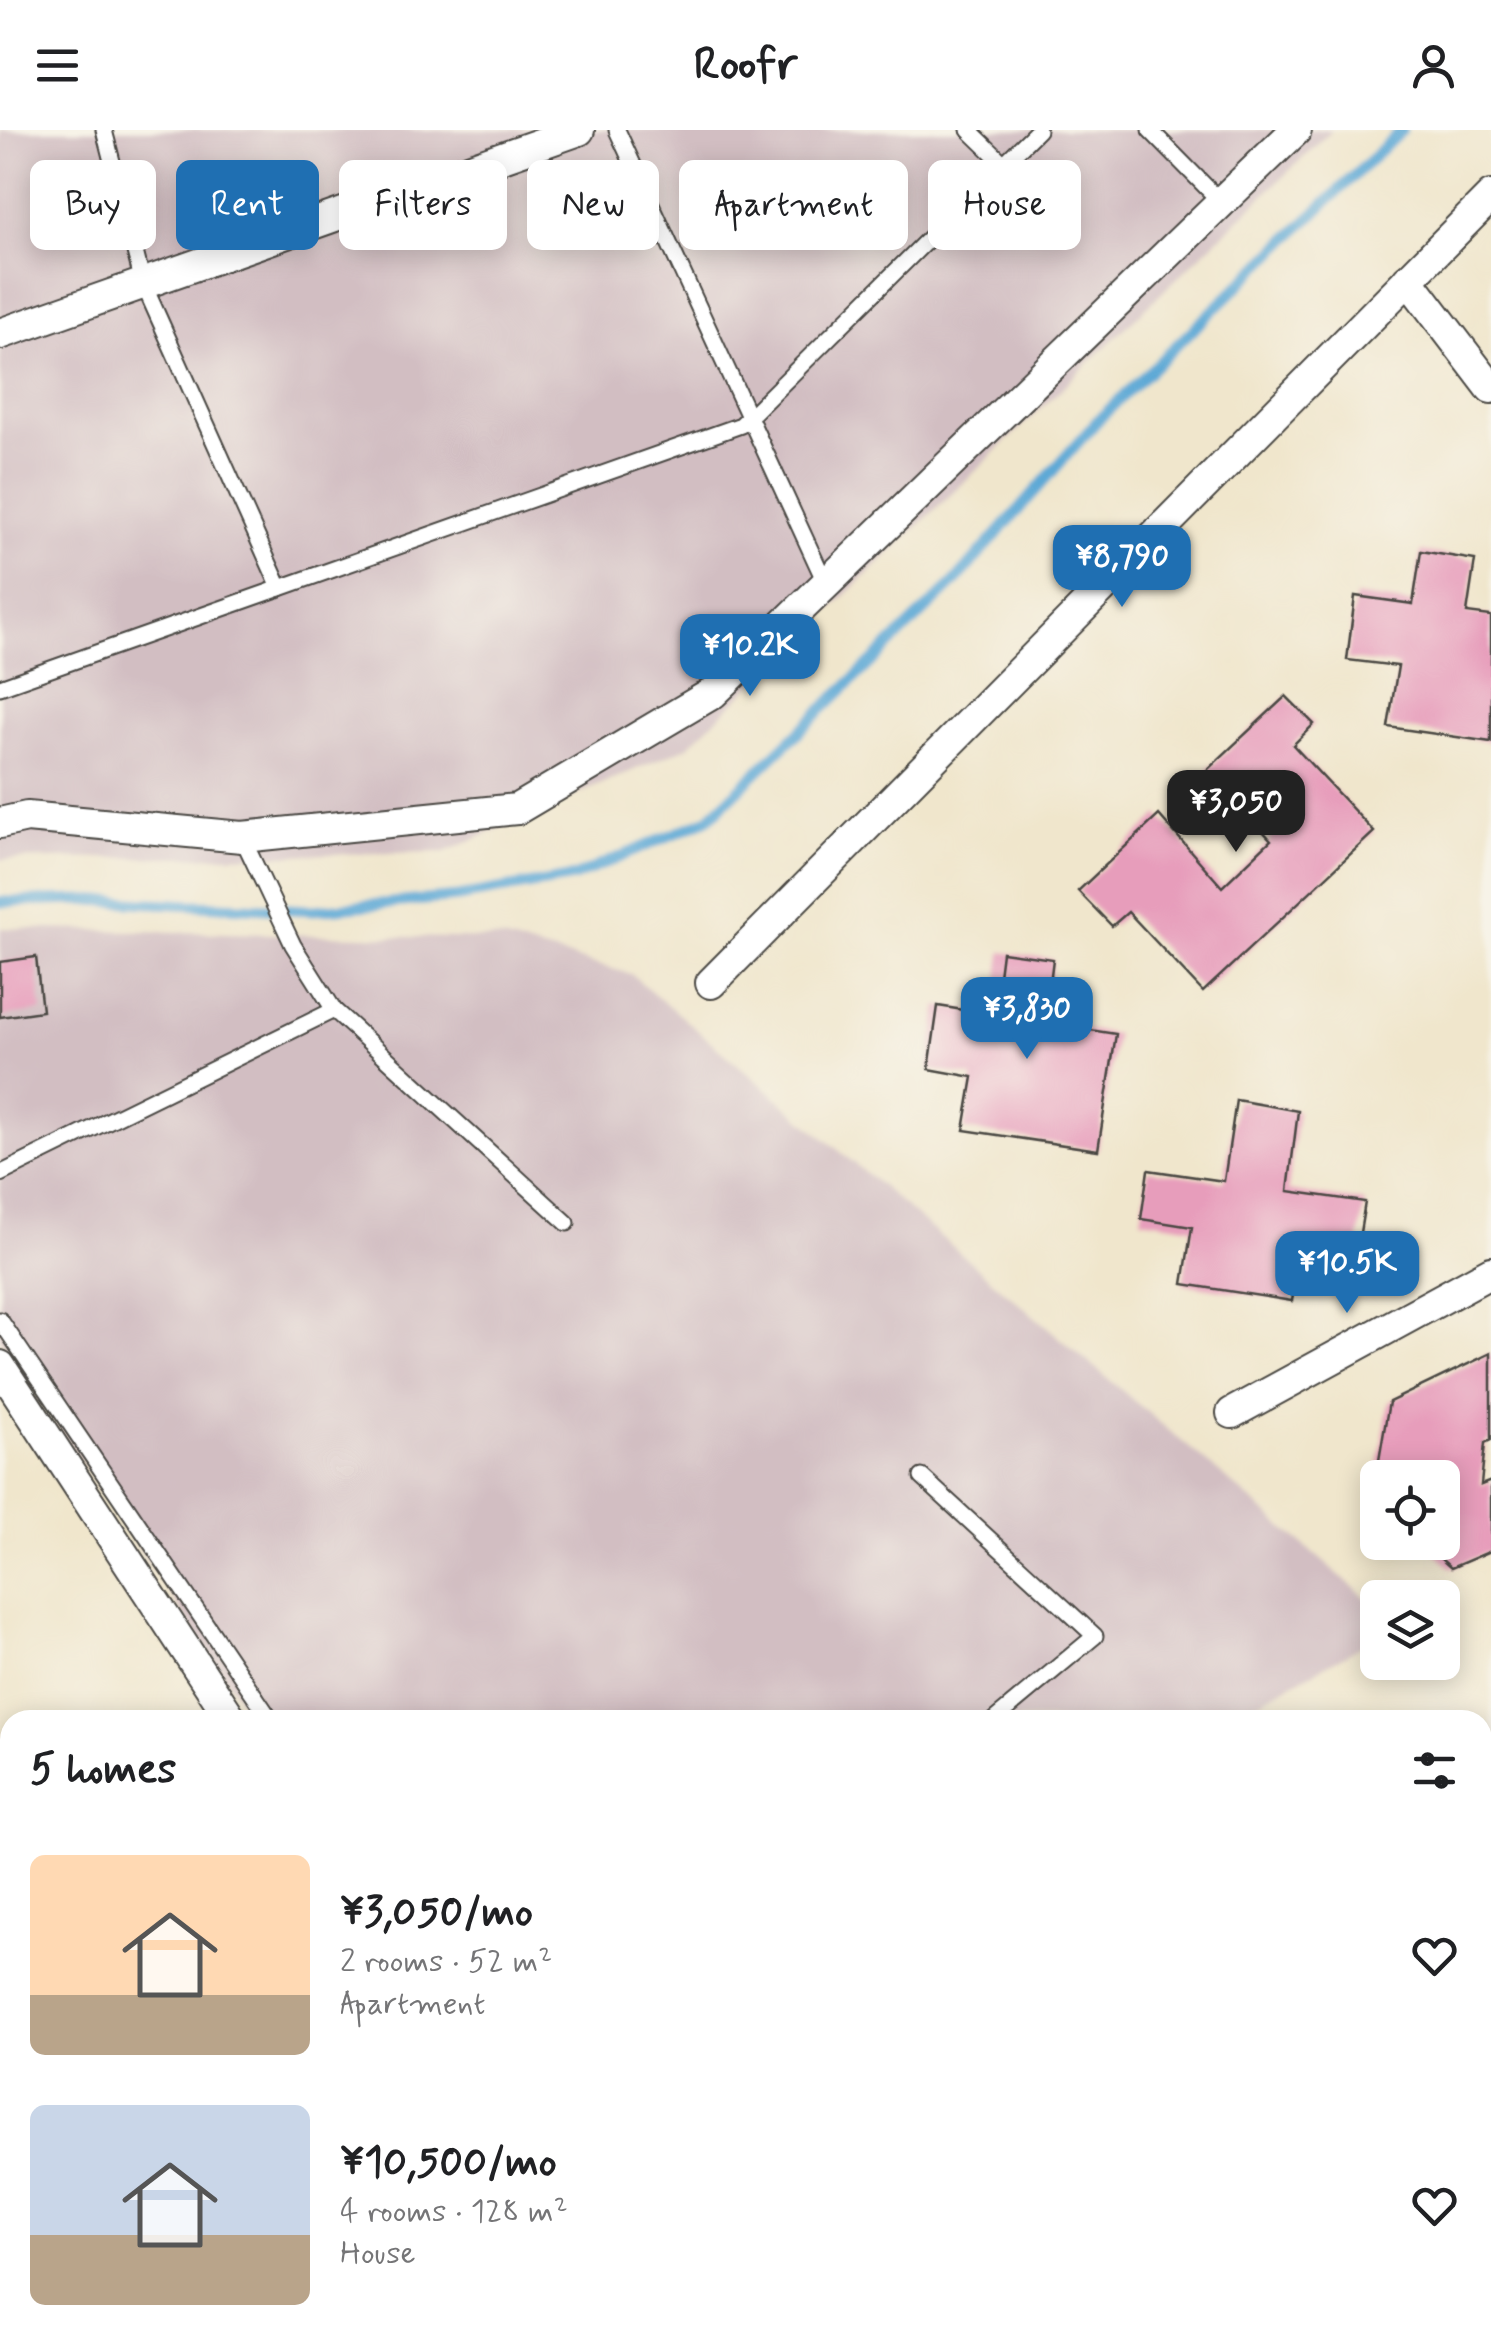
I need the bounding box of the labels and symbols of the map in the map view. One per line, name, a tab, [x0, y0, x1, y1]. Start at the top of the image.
pin: ¥8,790	[1041, 525, 1203, 610]
pin: ¥10.2K	[669, 614, 831, 699]
pin: ¥3,050	[1155, 770, 1317, 855]
pin: ¥3,830	[946, 977, 1108, 1062]
pin: ¥10.5K	[1266, 1231, 1428, 1316]

